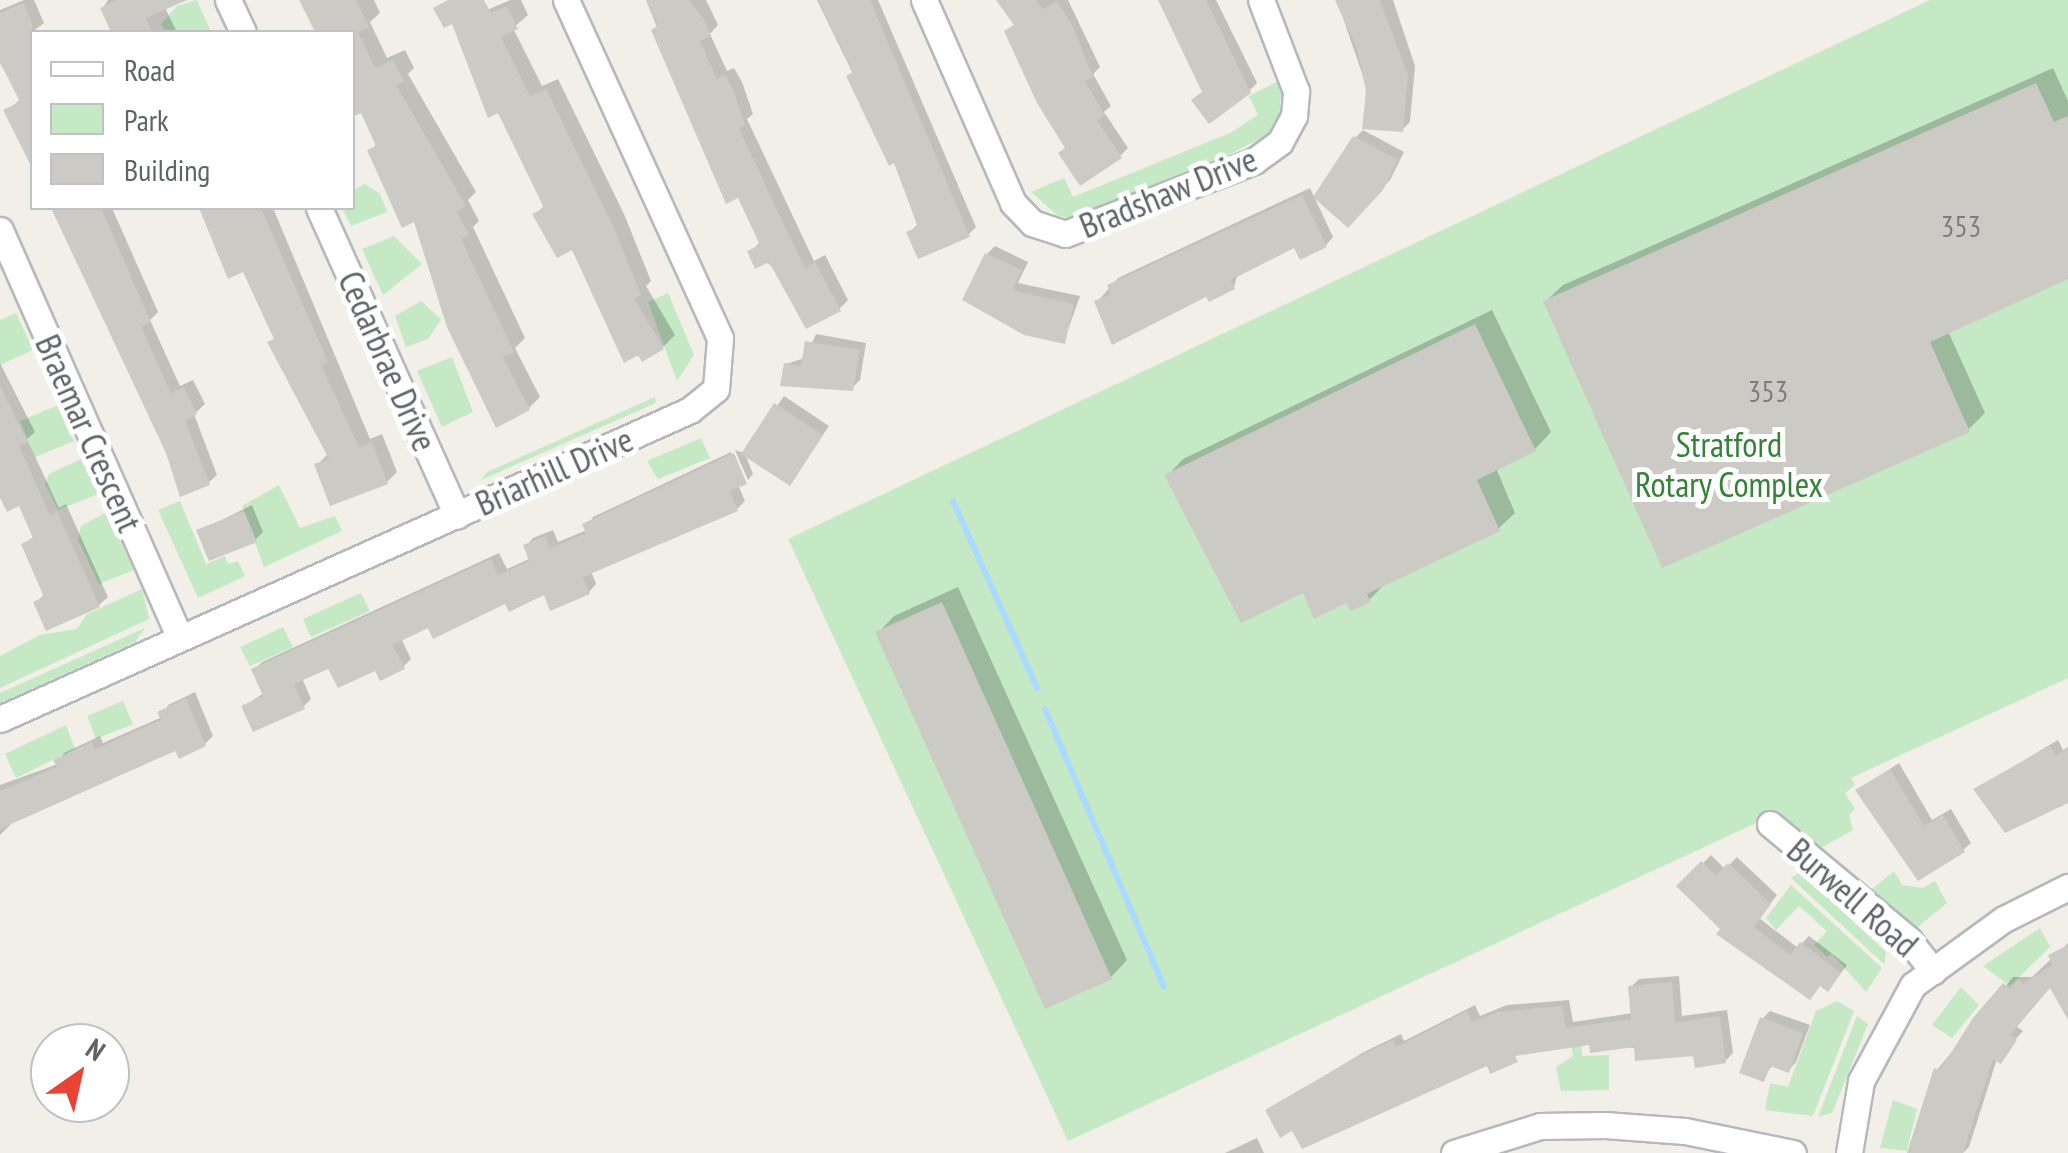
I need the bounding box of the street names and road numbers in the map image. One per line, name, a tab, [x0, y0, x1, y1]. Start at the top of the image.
street label: Bradshaw Drive	[1073, 137, 1263, 247]
street label: Cedarbrae Drive	[330, 265, 446, 457]
street label: Braemar Crescent	[27, 328, 151, 538]
street label: Briarhill Drive	[469, 418, 639, 524]
street label: Burwell Road	[1779, 829, 1927, 965]

